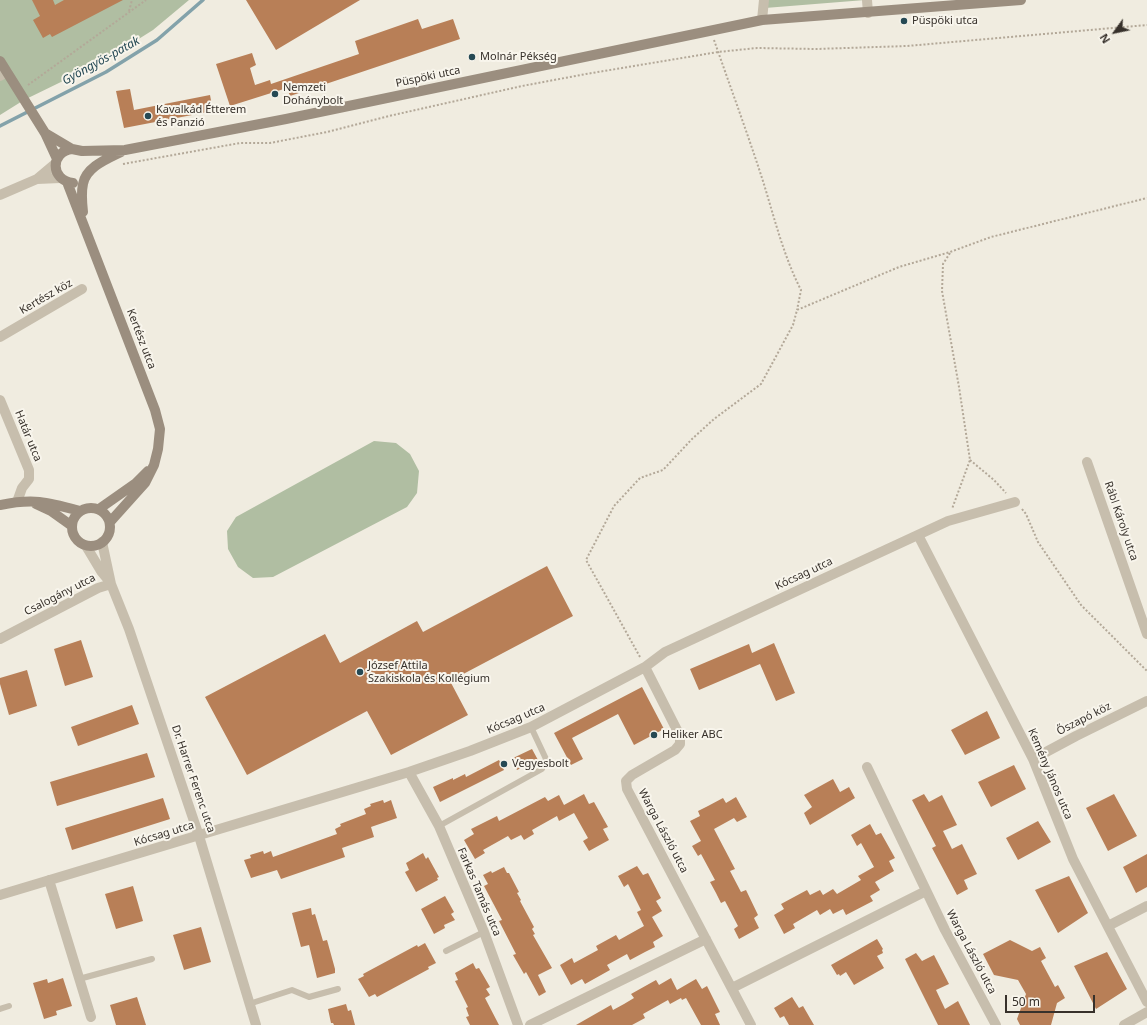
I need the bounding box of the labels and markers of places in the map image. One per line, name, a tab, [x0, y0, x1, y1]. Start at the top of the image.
place label: Püspöki utca	[912, 14, 978, 28]
marker: Püspöki utca	[899, 16, 909, 26]
place label: Molnár Pékség	[480, 50, 557, 64]
marker: Molnár Pékség	[467, 52, 477, 62]
place label: Nemzeti Dohánybolt	[283, 81, 343, 107]
marker: Nemzeti Dohánybolt	[270, 89, 280, 99]
place label: Kavalkád Étterem és Panzió	[156, 103, 246, 129]
marker: Kavalkád Étterem és Panzió	[143, 111, 153, 121]
place label: József Attila Szakiskola és Kollégium	[368, 659, 490, 685]
marker: József Attila Szakiskola és Kollégium	[355, 667, 365, 677]
place label: Heliker ABC	[662, 728, 723, 742]
marker: Heliker ABC	[649, 730, 659, 740]
place label: Vegyesbolt	[512, 757, 569, 771]
marker: Vegyesbolt	[499, 759, 509, 769]

